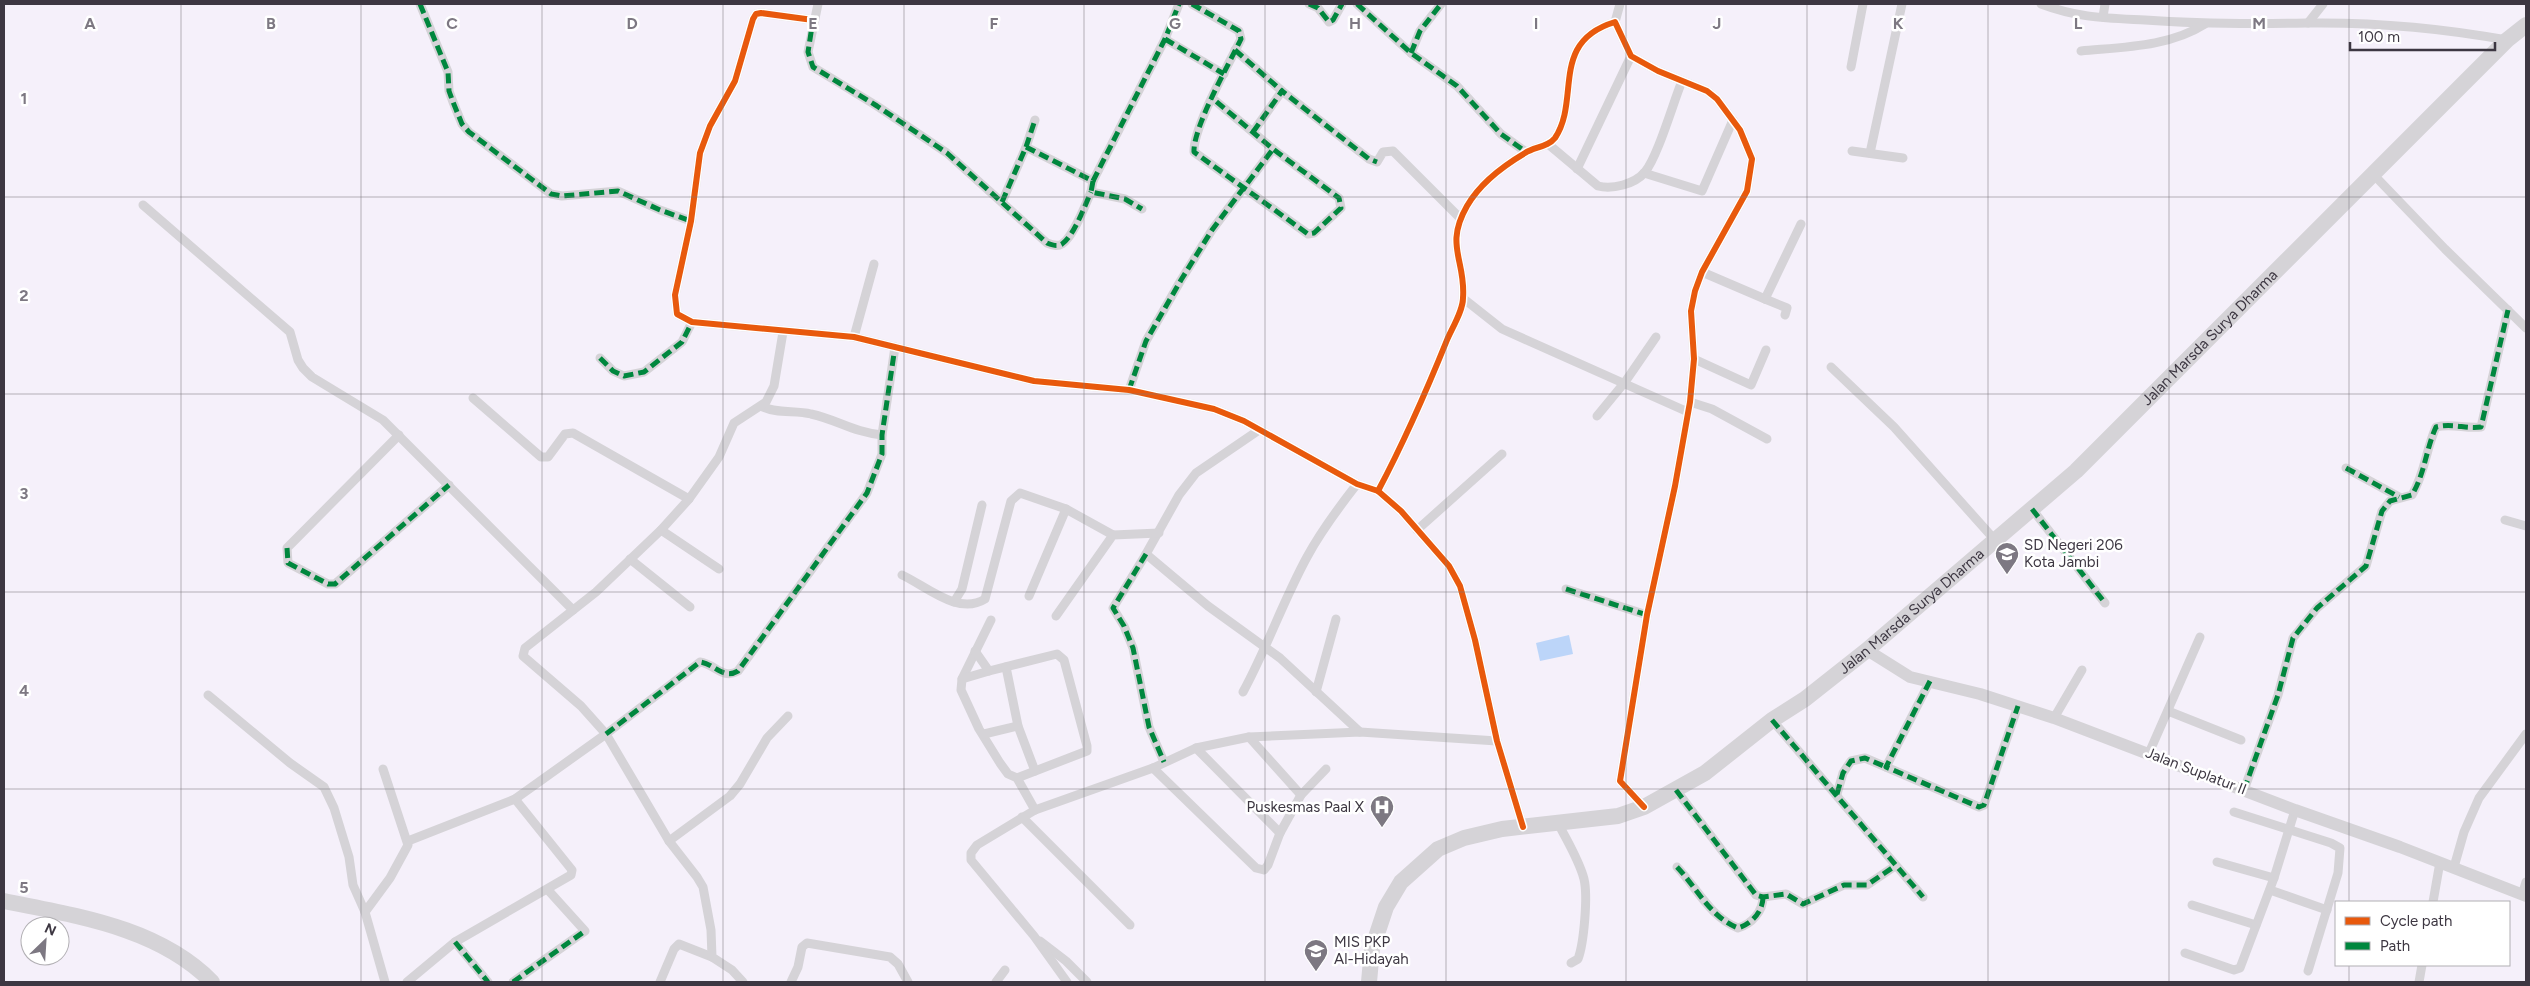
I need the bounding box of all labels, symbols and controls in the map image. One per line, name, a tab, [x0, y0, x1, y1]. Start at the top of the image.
text: A	[84, 14, 96, 33]
text: B	[266, 14, 276, 33]
text: C	[446, 14, 458, 33]
text: D	[626, 14, 638, 33]
text: E	[808, 14, 818, 33]
text: F	[990, 14, 999, 33]
text: G	[1169, 14, 1181, 33]
text: H	[1349, 14, 1361, 33]
text: I	[1534, 14, 1538, 33]
text: J	[1713, 14, 1721, 33]
text: K	[1893, 14, 1904, 33]
text: L	[2074, 14, 2083, 33]
text: M	[2252, 14, 2266, 33]
scale bar	[2350, 20, 2495, 52]
text: 100 m	[2358, 28, 2400, 46]
text: 1	[21, 89, 27, 108]
street label: Jalan Marsda Surya Dharma	[2138, 266, 2281, 409]
text: 2	[19, 286, 29, 305]
text: 3	[20, 484, 29, 503]
place label: SD Negeri 206 Kota Jambi	[2024, 536, 2123, 571]
school or university icon: SD Negeri 206 Kota Jambi	[1994, 541, 2020, 575]
street label: Jalan Marsda Surya Dharma	[1835, 545, 1988, 678]
text: 4	[19, 681, 29, 700]
street label: Jalan Suplatur II	[2143, 743, 2249, 799]
hospital icon: Puskesmas Paal X	[1369, 794, 1395, 828]
place label: Puskesmas Paal X	[1247, 798, 1365, 816]
text: 5	[19, 878, 29, 897]
legend	[2335, 901, 2510, 966]
text: Cycle path	[2380, 912, 2452, 930]
north arrow	[20, 916, 70, 966]
text: N	[42, 920, 59, 940]
place label: MIS PKP Al-Hidayah	[1334, 933, 1409, 968]
text: Path	[2380, 937, 2410, 955]
school or university icon: MIS PKP Al-Hidayah	[1303, 938, 1329, 972]

